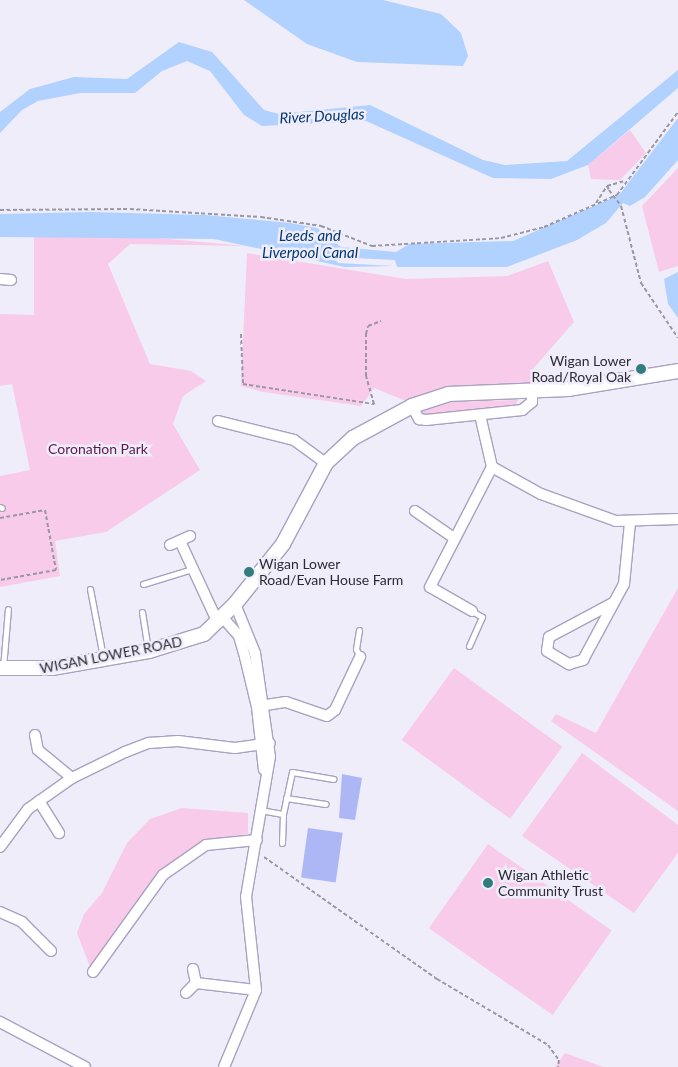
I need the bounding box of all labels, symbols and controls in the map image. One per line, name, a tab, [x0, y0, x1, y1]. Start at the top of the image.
water label: River Douglas	[279, 105, 365, 127]
water label: Leeds and Liverpool Canal	[262, 226, 358, 261]
place label: Wigan Lower Road/Royal Oak	[532, 353, 631, 386]
marker: Wigan Lower Road/Royal Oak	[635, 363, 647, 375]
park label: Coronation Park	[48, 441, 148, 457]
place label: Wigan Lower Road/Evan House Farm	[259, 556, 403, 588]
marker: Wigan Lower Road/Evan House Farm	[243, 566, 255, 578]
street label: WIGAN LOWER ROAD	[38, 633, 184, 677]
place label: Wigan Athletic Community Trust	[498, 867, 604, 900]
marker: Wigan Athletic Community Trust	[482, 877, 494, 889]

